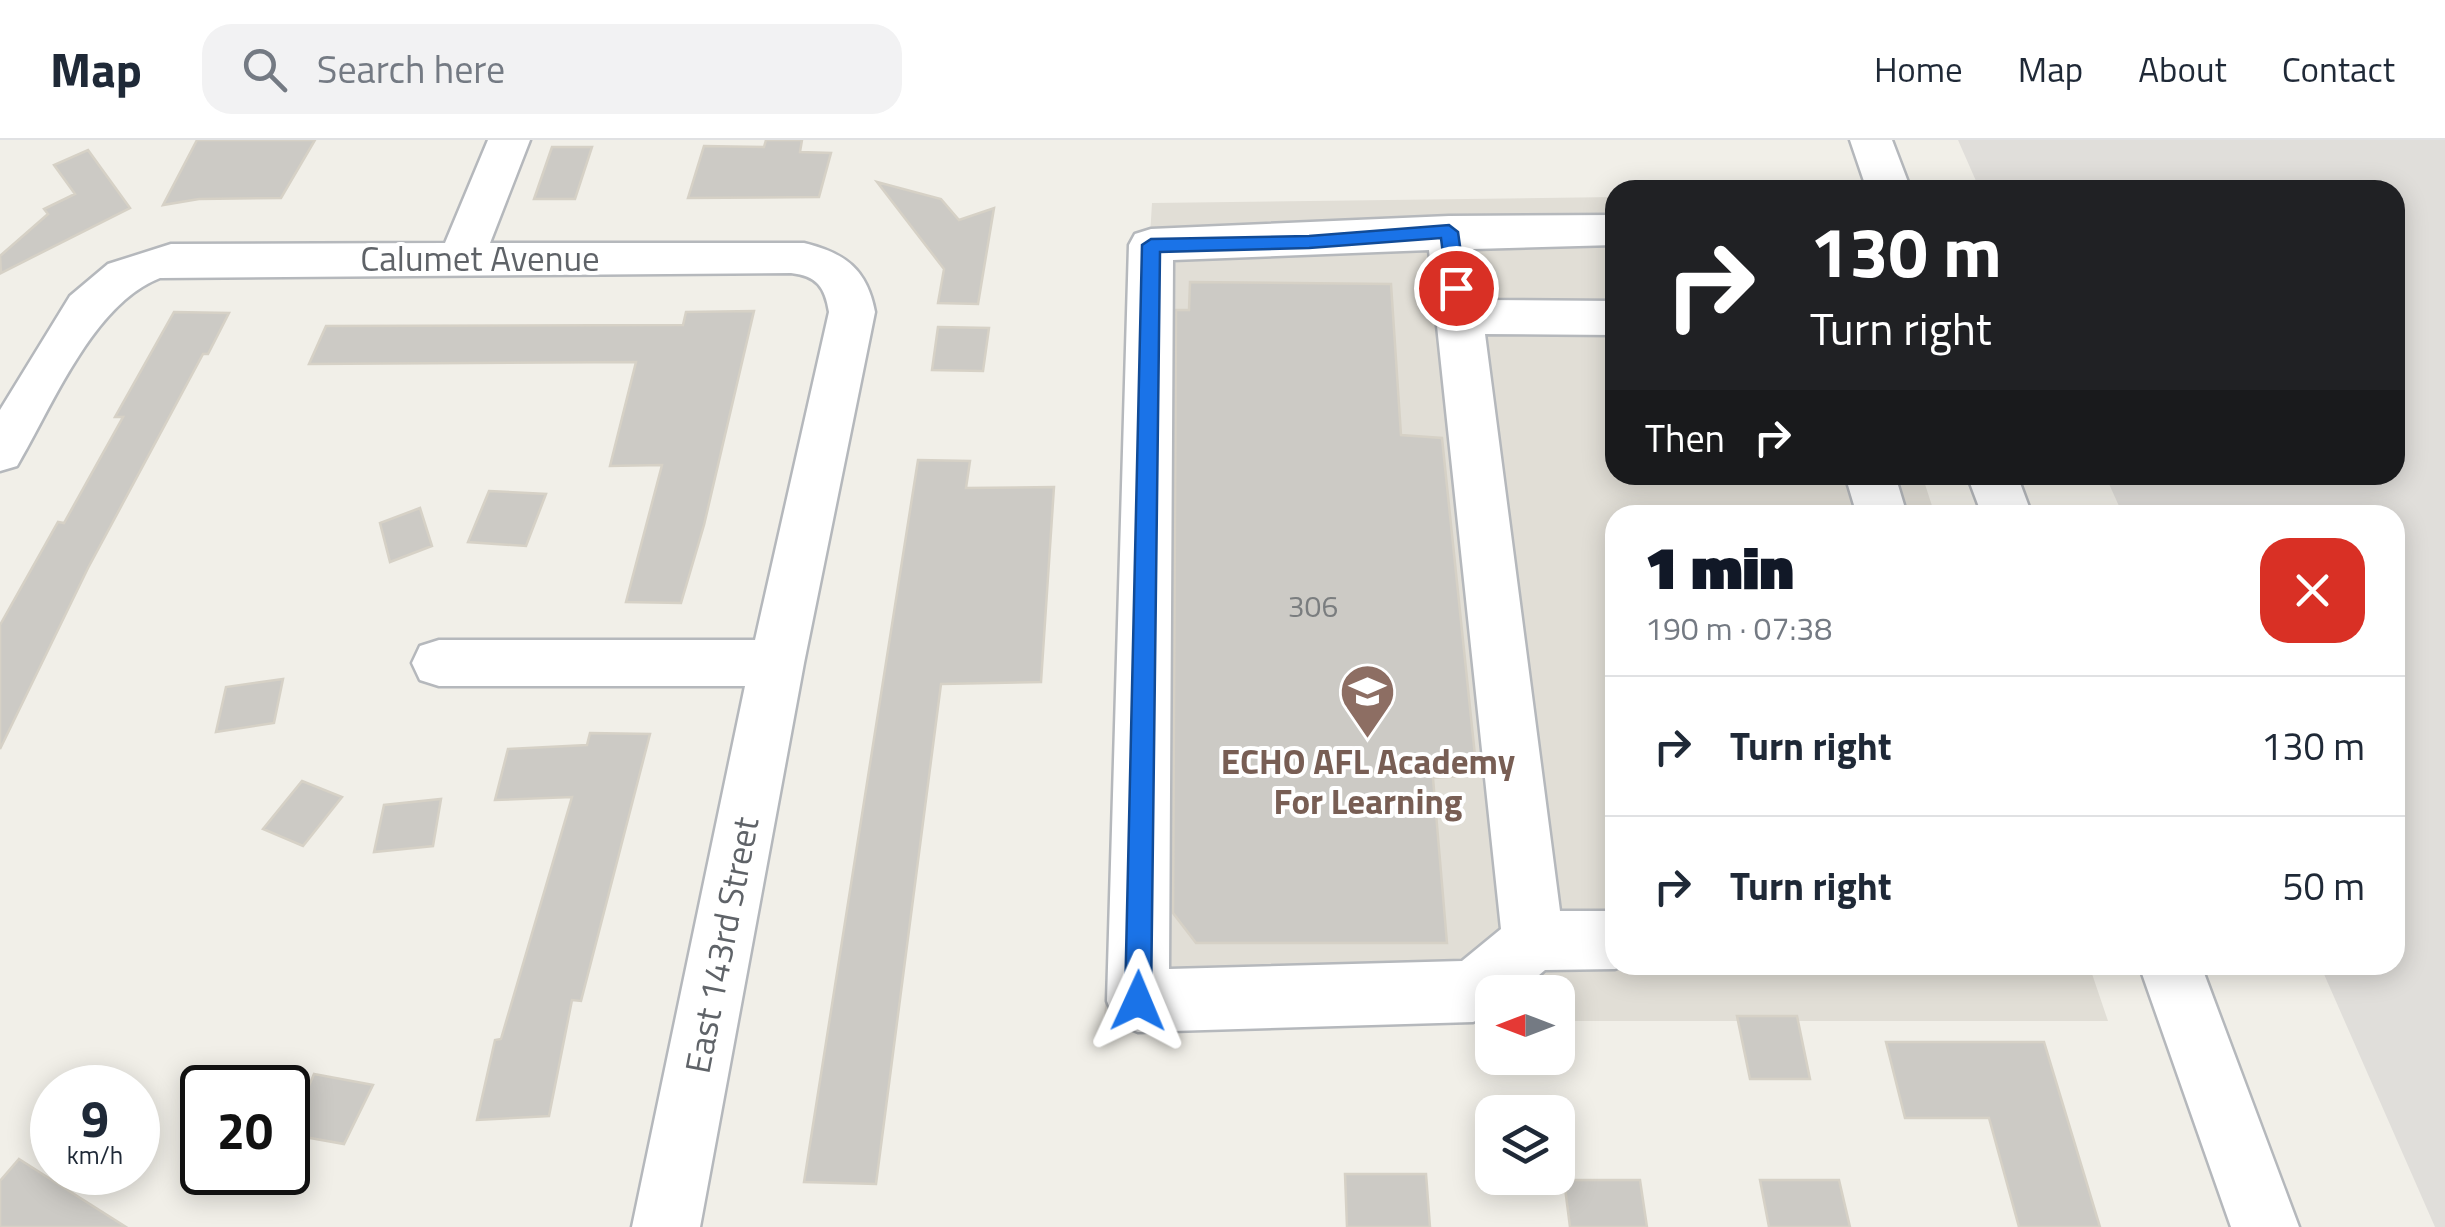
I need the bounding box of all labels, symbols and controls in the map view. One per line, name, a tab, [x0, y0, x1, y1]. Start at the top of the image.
search box	[202, 24, 902, 114]
text: Map	[50, 33, 142, 106]
text: Search here	[317, 40, 505, 98]
icon: search	[237, 42, 292, 97]
text: Home	[1874, 42, 1963, 96]
text: Map	[2018, 42, 2083, 96]
text: About	[2138, 42, 2227, 96]
text: Contact	[2282, 42, 2395, 96]
text: 130 m	[1810, 198, 2002, 304]
icon: right	[1645, 220, 1775, 350]
street label: Calumet Avenue	[360, 231, 600, 285]
pin	[1414, 246, 1499, 331]
icon: arrive	[1429, 261, 1484, 316]
text: Turn right	[1810, 294, 1992, 362]
text: Then	[1645, 409, 1725, 467]
icon: right	[1745, 410, 1800, 465]
text: 1 min	[1645, 521, 1794, 612]
button: close	[2260, 538, 2365, 643]
house number: 306	[1288, 583, 1338, 629]
text: 190 m · 07:38	[1645, 604, 1832, 652]
school or university icon: ECHO AFL Academy For Learning	[1338, 661, 1398, 740]
text: Turn right	[1730, 717, 1892, 775]
text: 130 m	[2261, 717, 2365, 775]
icon: right	[1645, 719, 1700, 774]
place label: ECHO AFL Academy For Learning	[1221, 734, 1515, 828]
street label: East 143rd Street	[670, 812, 772, 1078]
text: Turn right	[1730, 857, 1892, 915]
text: 50 m	[2282, 857, 2365, 915]
icon: right	[1645, 859, 1700, 914]
position arrow	[1086, 949, 1190, 1053]
north arrow	[1475, 975, 1575, 1075]
map controls	[1475, 975, 1575, 1195]
speed limit sign: 20	[180, 1065, 310, 1195]
text: 9	[81, 1080, 109, 1156]
button: layers	[1475, 1095, 1575, 1195]
text: km/h	[67, 1136, 123, 1174]

